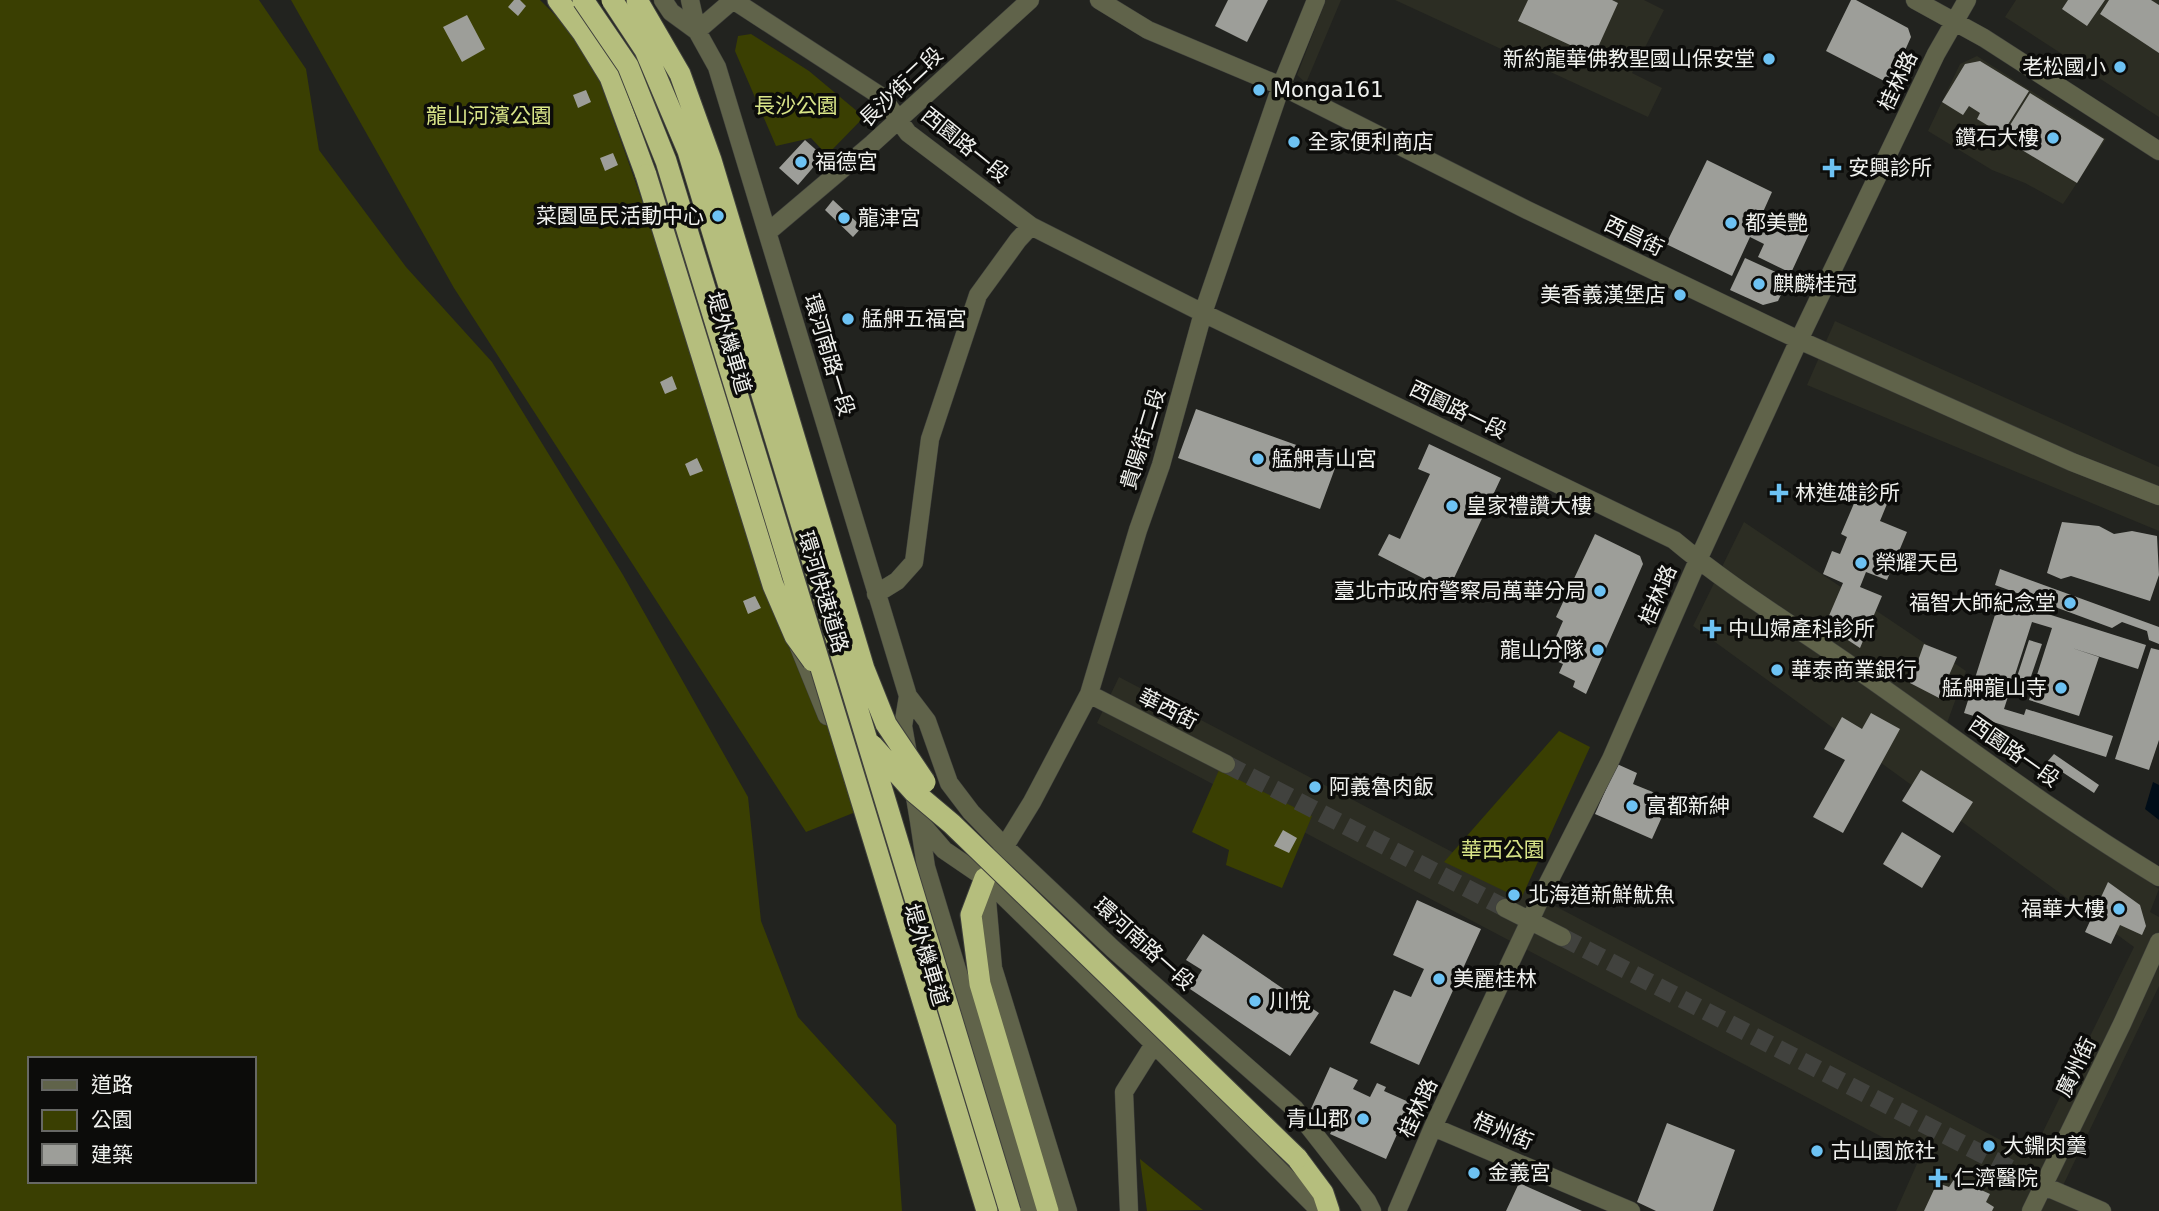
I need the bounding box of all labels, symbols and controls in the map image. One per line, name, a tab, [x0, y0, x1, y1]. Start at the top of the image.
street label: 長沙街二段	[854, 42, 948, 132]
place label: 新約龍華佛教聖國山保安堂	[1503, 47, 1755, 71]
street label: 桂林路	[1874, 47, 1922, 115]
marker: 新約龍華佛教聖國山保安堂	[1761, 51, 1777, 67]
place label: 老松國小	[2022, 55, 2106, 79]
marker: 老松國小	[2112, 59, 2128, 75]
place label: Monga161	[1273, 78, 1384, 102]
marker: Monga161	[1251, 82, 1267, 98]
park label: 長沙公園	[754, 94, 838, 118]
street label: 西園路一段	[917, 103, 1013, 187]
park label: 龍山河濱公園	[426, 104, 552, 128]
place label: 鑽石大樓	[1955, 126, 2039, 150]
place label: 全家便利商店	[1308, 130, 1434, 154]
marker: 鑽石大樓	[2045, 130, 2061, 146]
marker: 全家便利商店	[1286, 134, 1302, 150]
place label: 福德宮	[815, 150, 878, 174]
marker: 福德宮	[793, 154, 809, 170]
place label: 安興診所	[1848, 156, 1932, 180]
marker: 安興診所	[1822, 158, 1842, 178]
place label: 菜園區民活動中心	[536, 204, 704, 228]
place label: 龍津宮	[858, 206, 921, 230]
marker: 菜園區民活動中心	[710, 208, 726, 224]
marker: 龍津宮	[836, 210, 852, 226]
street label: 西昌街	[1600, 211, 1668, 261]
place label: 都美艷	[1745, 211, 1808, 235]
marker: 都美艷	[1723, 215, 1739, 231]
place label: 麒麟桂冠	[1773, 272, 1857, 296]
marker: 麒麟桂冠	[1751, 276, 1767, 292]
place label: 美香義漢堡店	[1540, 283, 1666, 307]
marker: 美香義漢堡店	[1672, 287, 1688, 303]
street label: 堤外機車道	[702, 289, 756, 397]
street label: 環河南路一段	[799, 291, 859, 419]
place label: 艋舺五福宮	[862, 307, 967, 331]
marker: 艋舺五福宮	[840, 311, 856, 327]
street label: 西園路一段	[1406, 376, 1510, 444]
street label: 貴陽街二段	[1116, 385, 1170, 493]
place label: 艋舺青山宮	[1272, 447, 1377, 471]
marker: 艋舺青山宮	[1250, 451, 1266, 467]
place label: 林進雄診所	[1795, 481, 1900, 505]
marker: 林進雄診所	[1769, 483, 1789, 503]
place label: 皇家禮讚大樓	[1466, 494, 1592, 518]
marker: 皇家禮讚大樓	[1444, 498, 1460, 514]
street label: 環河快速道路	[793, 528, 853, 656]
place label: 榮耀天邑	[1875, 551, 1959, 575]
marker: 榮耀天邑	[1853, 555, 1869, 571]
street label: 桂林路	[1635, 561, 1681, 629]
place label: 臺北市政府警察局萬華分局	[1334, 579, 1586, 603]
marker: 臺北市政府警察局萬華分局	[1592, 583, 1608, 599]
place label: 福智大師紀念堂	[1909, 591, 2056, 615]
marker: 福智大師紀念堂	[2062, 595, 2078, 611]
place label: 中山婦產科診所	[1728, 617, 1875, 641]
marker: 中山婦產科診所	[1702, 619, 1722, 639]
place label: 龍山分隊	[1500, 638, 1584, 662]
marker: 龍山分隊	[1590, 642, 1606, 658]
place label: 華泰商業銀行	[1791, 658, 1917, 682]
marker: 華泰商業銀行	[1769, 662, 1785, 678]
place label: 艋舺龍山寺	[1942, 676, 2047, 700]
marker: 艋舺龍山寺	[2053, 680, 2069, 696]
street label: 華西街	[1134, 684, 1202, 734]
street label: 西園路一段	[1964, 712, 2064, 792]
place label: 阿義魯肉飯	[1329, 775, 1434, 799]
marker: 阿義魯肉飯	[1307, 779, 1323, 795]
place label: 富都新紳	[1646, 794, 1730, 818]
marker: 富都新紳	[1624, 798, 1640, 814]
park label: 華西公園	[1461, 838, 1545, 862]
place label: 北海道新鮮魷魚	[1528, 883, 1675, 907]
marker: 北海道新鮮魷魚	[1506, 887, 1522, 903]
street label: 環河南路一段	[1089, 893, 1199, 995]
place label: 福華大樓	[2021, 897, 2105, 921]
street label: 堤外機車道	[899, 901, 953, 1009]
marker: 福華大樓	[2111, 901, 2127, 917]
place label: 美麗桂林	[1453, 967, 1537, 991]
marker: 美麗桂林	[1431, 971, 1447, 987]
place label: 川悅	[1269, 989, 1311, 1013]
marker: 川悅	[1247, 993, 1263, 1009]
street label: 廣州街	[2051, 1033, 2101, 1101]
legend	[28, 1057, 256, 1183]
text: 道路	[91, 1073, 133, 1097]
street label: 桂林路	[1394, 1074, 1442, 1142]
place label: 青山郡	[1286, 1107, 1349, 1131]
text: 公園	[91, 1108, 133, 1132]
street label: 梧州街	[1469, 1108, 1537, 1154]
marker: 青山郡	[1355, 1111, 1371, 1127]
place label: 大鐤肉羹	[2003, 1134, 2087, 1158]
marker: 大鐤肉羹	[1981, 1138, 1997, 1154]
place label: 古山園旅社	[1831, 1139, 1936, 1163]
text: 建築	[91, 1143, 133, 1167]
marker: 古山園旅社	[1809, 1143, 1825, 1159]
place label: 金義宮	[1488, 1161, 1551, 1185]
marker: 金義宮	[1466, 1165, 1482, 1181]
place label: 仁濟醫院	[1954, 1166, 2038, 1190]
marker: 仁濟醫院	[1928, 1168, 1948, 1188]

